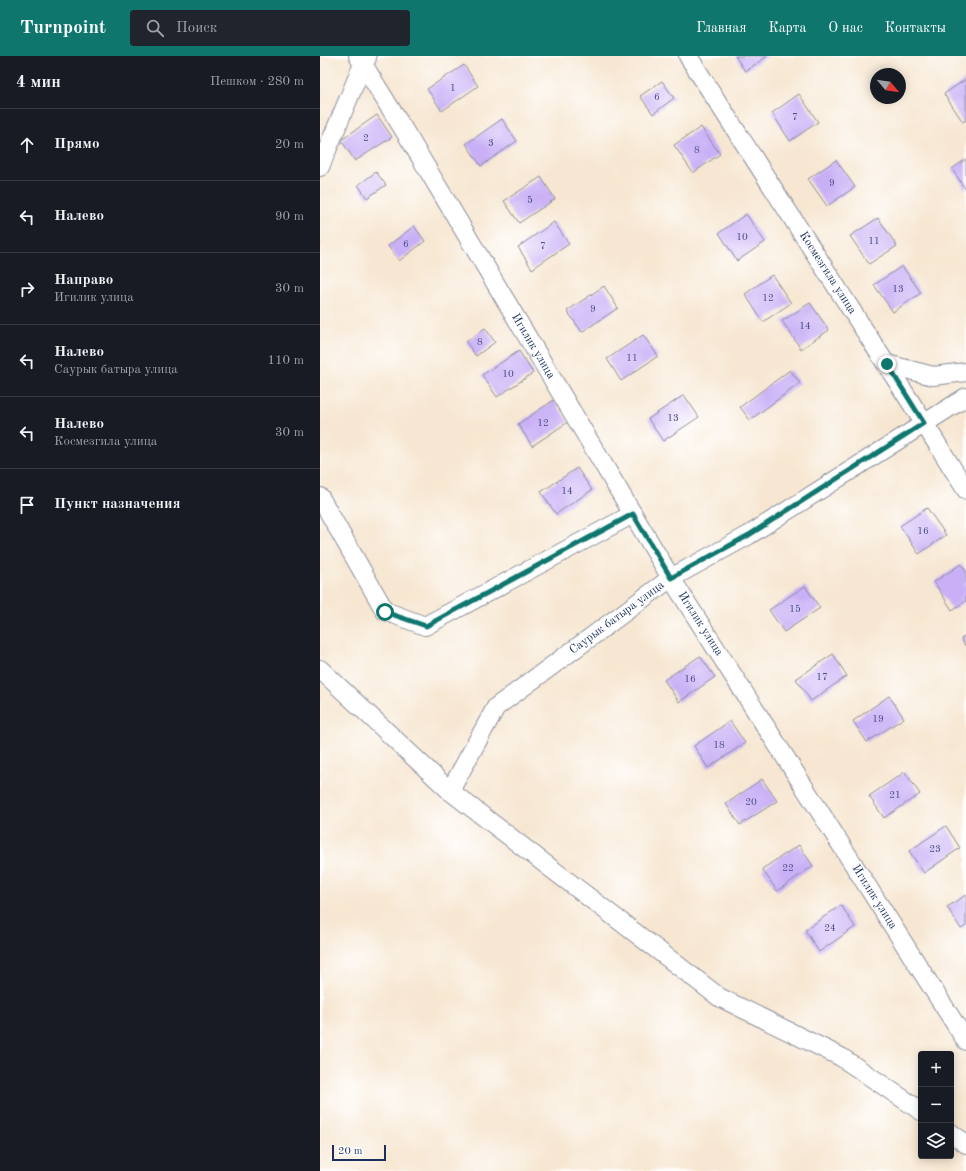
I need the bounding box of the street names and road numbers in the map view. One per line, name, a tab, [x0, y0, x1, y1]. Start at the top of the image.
street label: Космезгила улица	[797, 230, 858, 316]
street label: Игилик улица	[509, 312, 557, 381]
street label: Саурык батыра улица	[567, 579, 667, 657]
street label: Игилик улица	[675, 590, 725, 658]
street label: Игилик улица	[849, 863, 899, 931]

